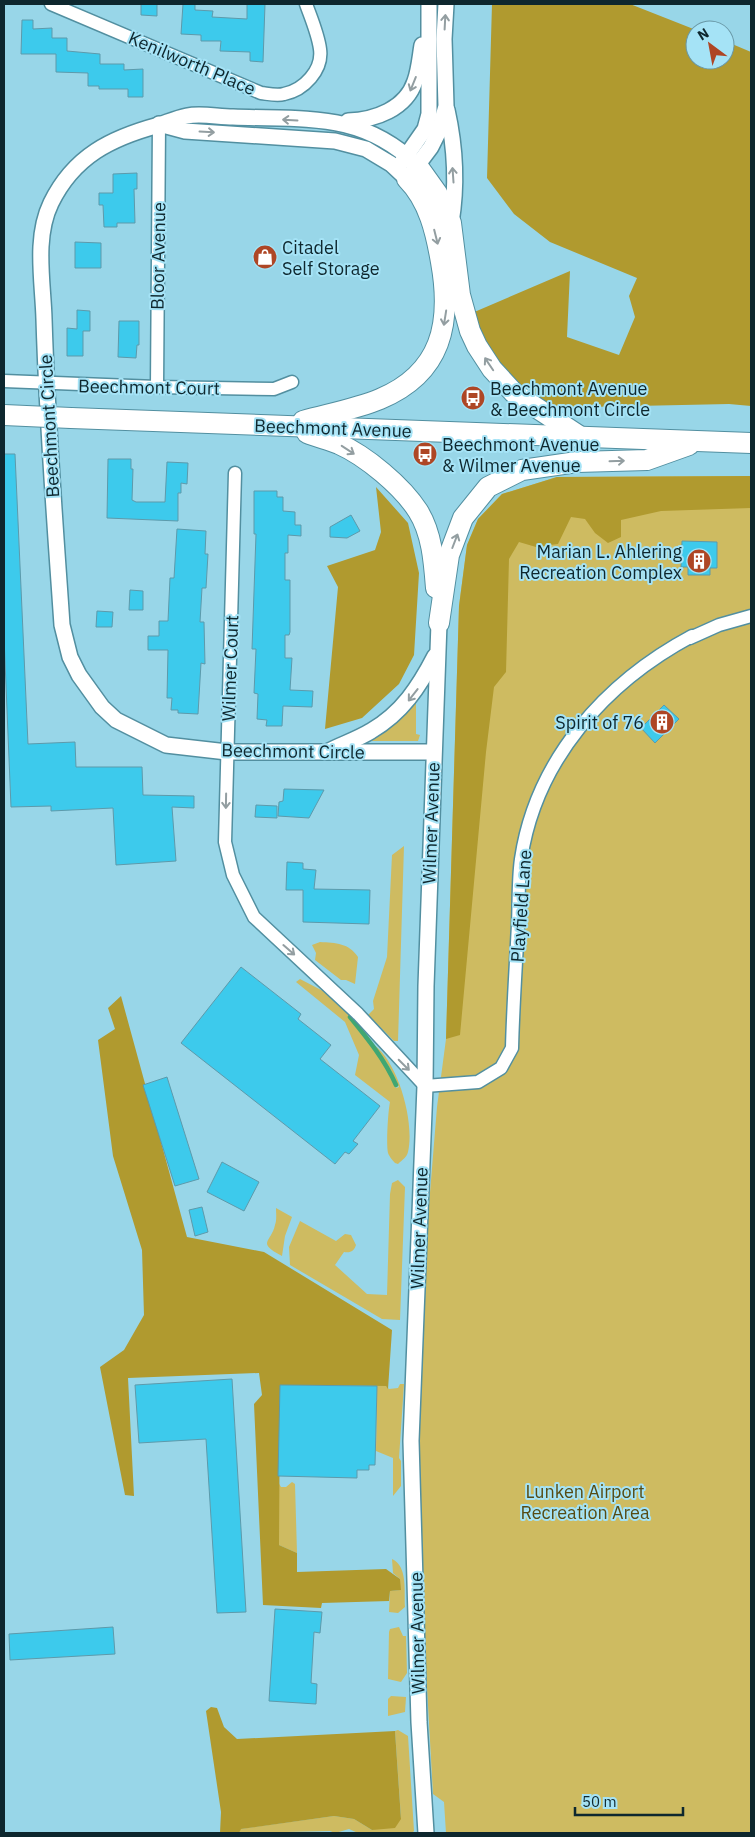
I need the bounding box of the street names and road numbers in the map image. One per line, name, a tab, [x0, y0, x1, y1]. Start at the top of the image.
street label: Kenilworth Place	[125, 26, 259, 100]
street label: Bloor Avenue	[146, 202, 170, 310]
street label: Beechmont Circle	[34, 354, 64, 498]
street label: Beechmont Court	[78, 374, 220, 400]
street label: Beechmont Avenue	[254, 414, 412, 442]
street label: Wilmer Court	[217, 614, 243, 722]
street label: Beechmont Circle	[221, 738, 365, 764]
street label: Wilmer Avenue	[417, 762, 445, 884]
street label: Playfield Lane	[506, 849, 536, 963]
street label: Wilmer Avenue	[405, 1167, 433, 1289]
street label: Wilmer Avenue	[404, 1572, 430, 1694]

